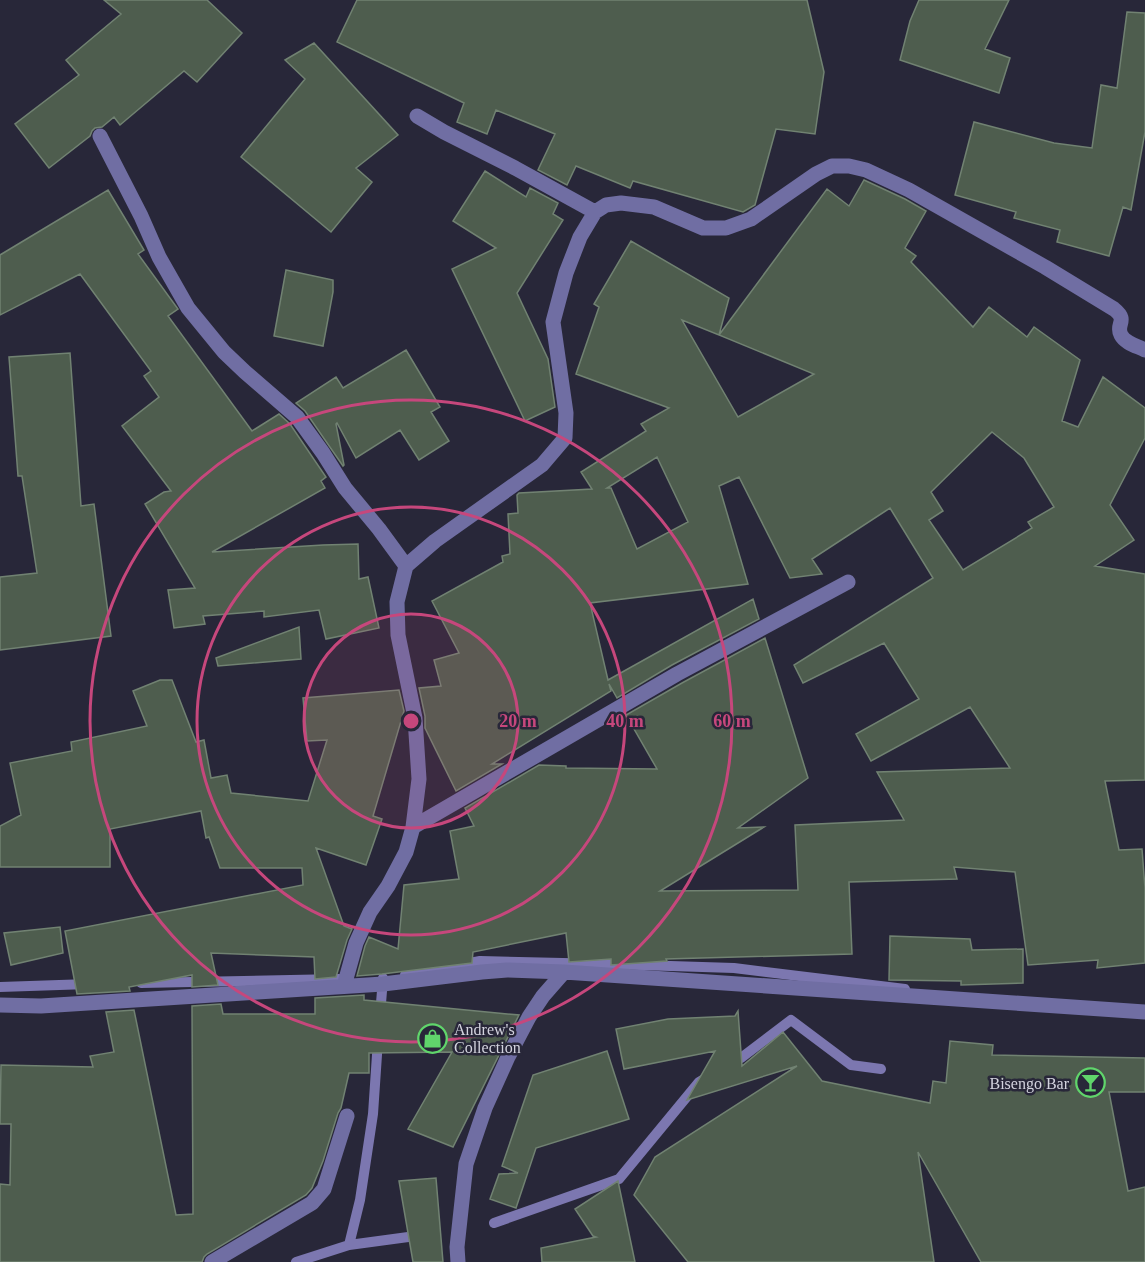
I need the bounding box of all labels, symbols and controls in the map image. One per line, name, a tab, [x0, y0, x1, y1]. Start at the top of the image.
centre of rings	[401, 711, 421, 731]
text: 20 m	[499, 711, 537, 731]
text: 40 m	[606, 711, 644, 731]
text: 60 m	[713, 711, 751, 731]
place label: Andrew's Collection	[454, 1021, 521, 1056]
shop icon: Andrew's Collection	[417, 1022, 449, 1054]
bar icon: Bisengo Bar	[1074, 1067, 1106, 1099]
place label: Bisengo Bar	[989, 1075, 1070, 1093]

